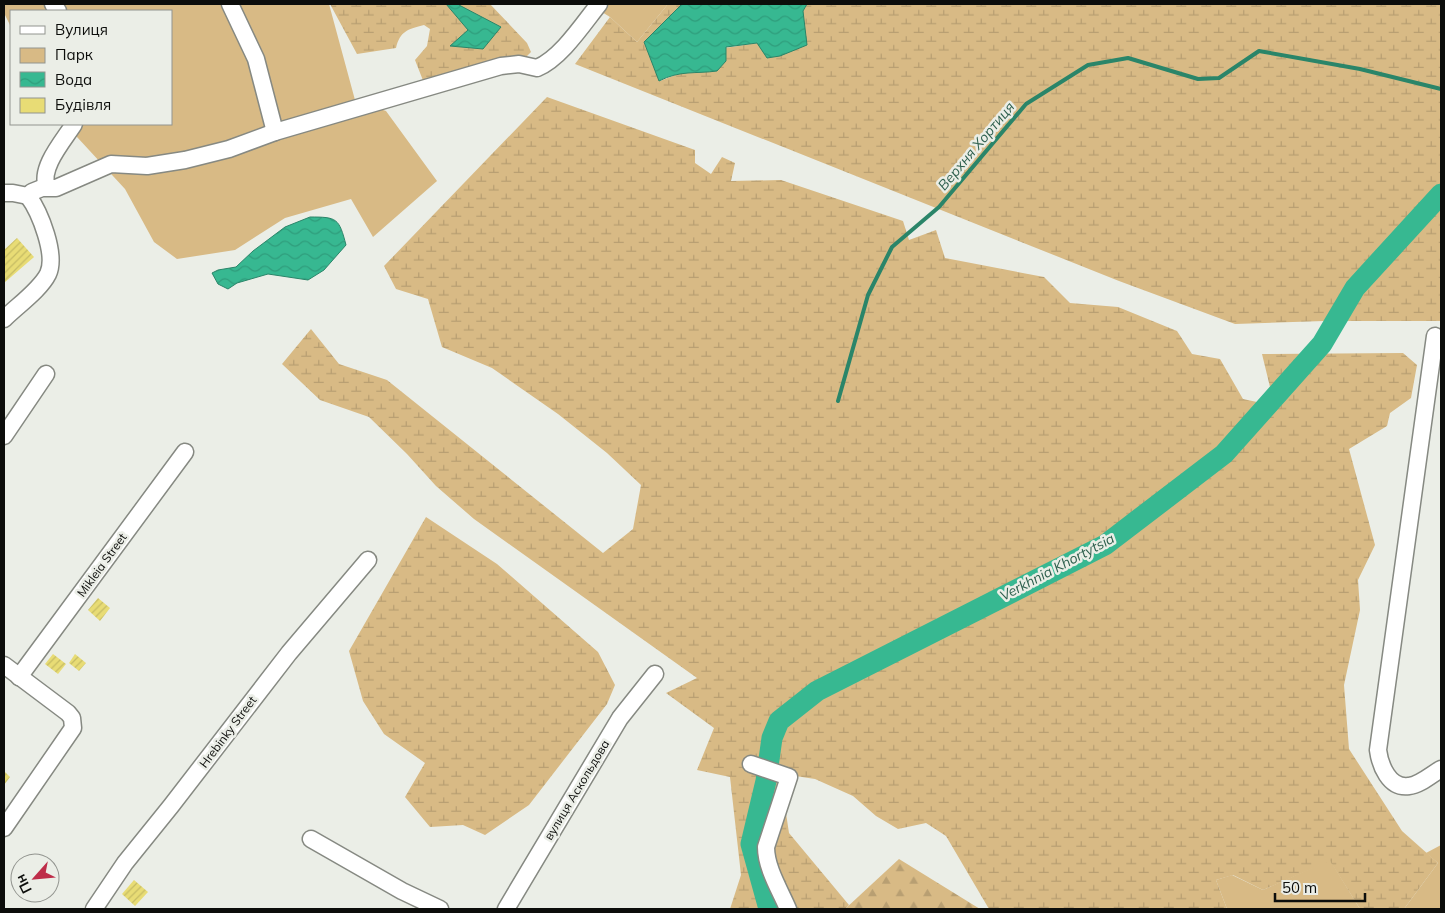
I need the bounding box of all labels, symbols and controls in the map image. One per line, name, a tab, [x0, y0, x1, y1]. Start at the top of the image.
legend	[10, 10, 172, 125]
text: Вулиця	[55, 20, 108, 39]
text: Парк	[55, 45, 94, 64]
text: Вода	[55, 70, 92, 89]
text: Будівля	[55, 95, 111, 114]
water label: Верхня Хортиця	[934, 98, 1018, 194]
water label: Verkhnia Khortytsia	[997, 529, 1117, 605]
street label: Mikleia Street	[73, 530, 130, 599]
street label: Hrebinky Street	[196, 693, 259, 770]
street label: вулиця Аскольдова	[541, 737, 612, 843]
north arrow	[10, 853, 60, 903]
scale bar	[1275, 870, 1365, 902]
text: Пн	[11, 871, 36, 897]
text: 50 m	[1282, 878, 1317, 897]

